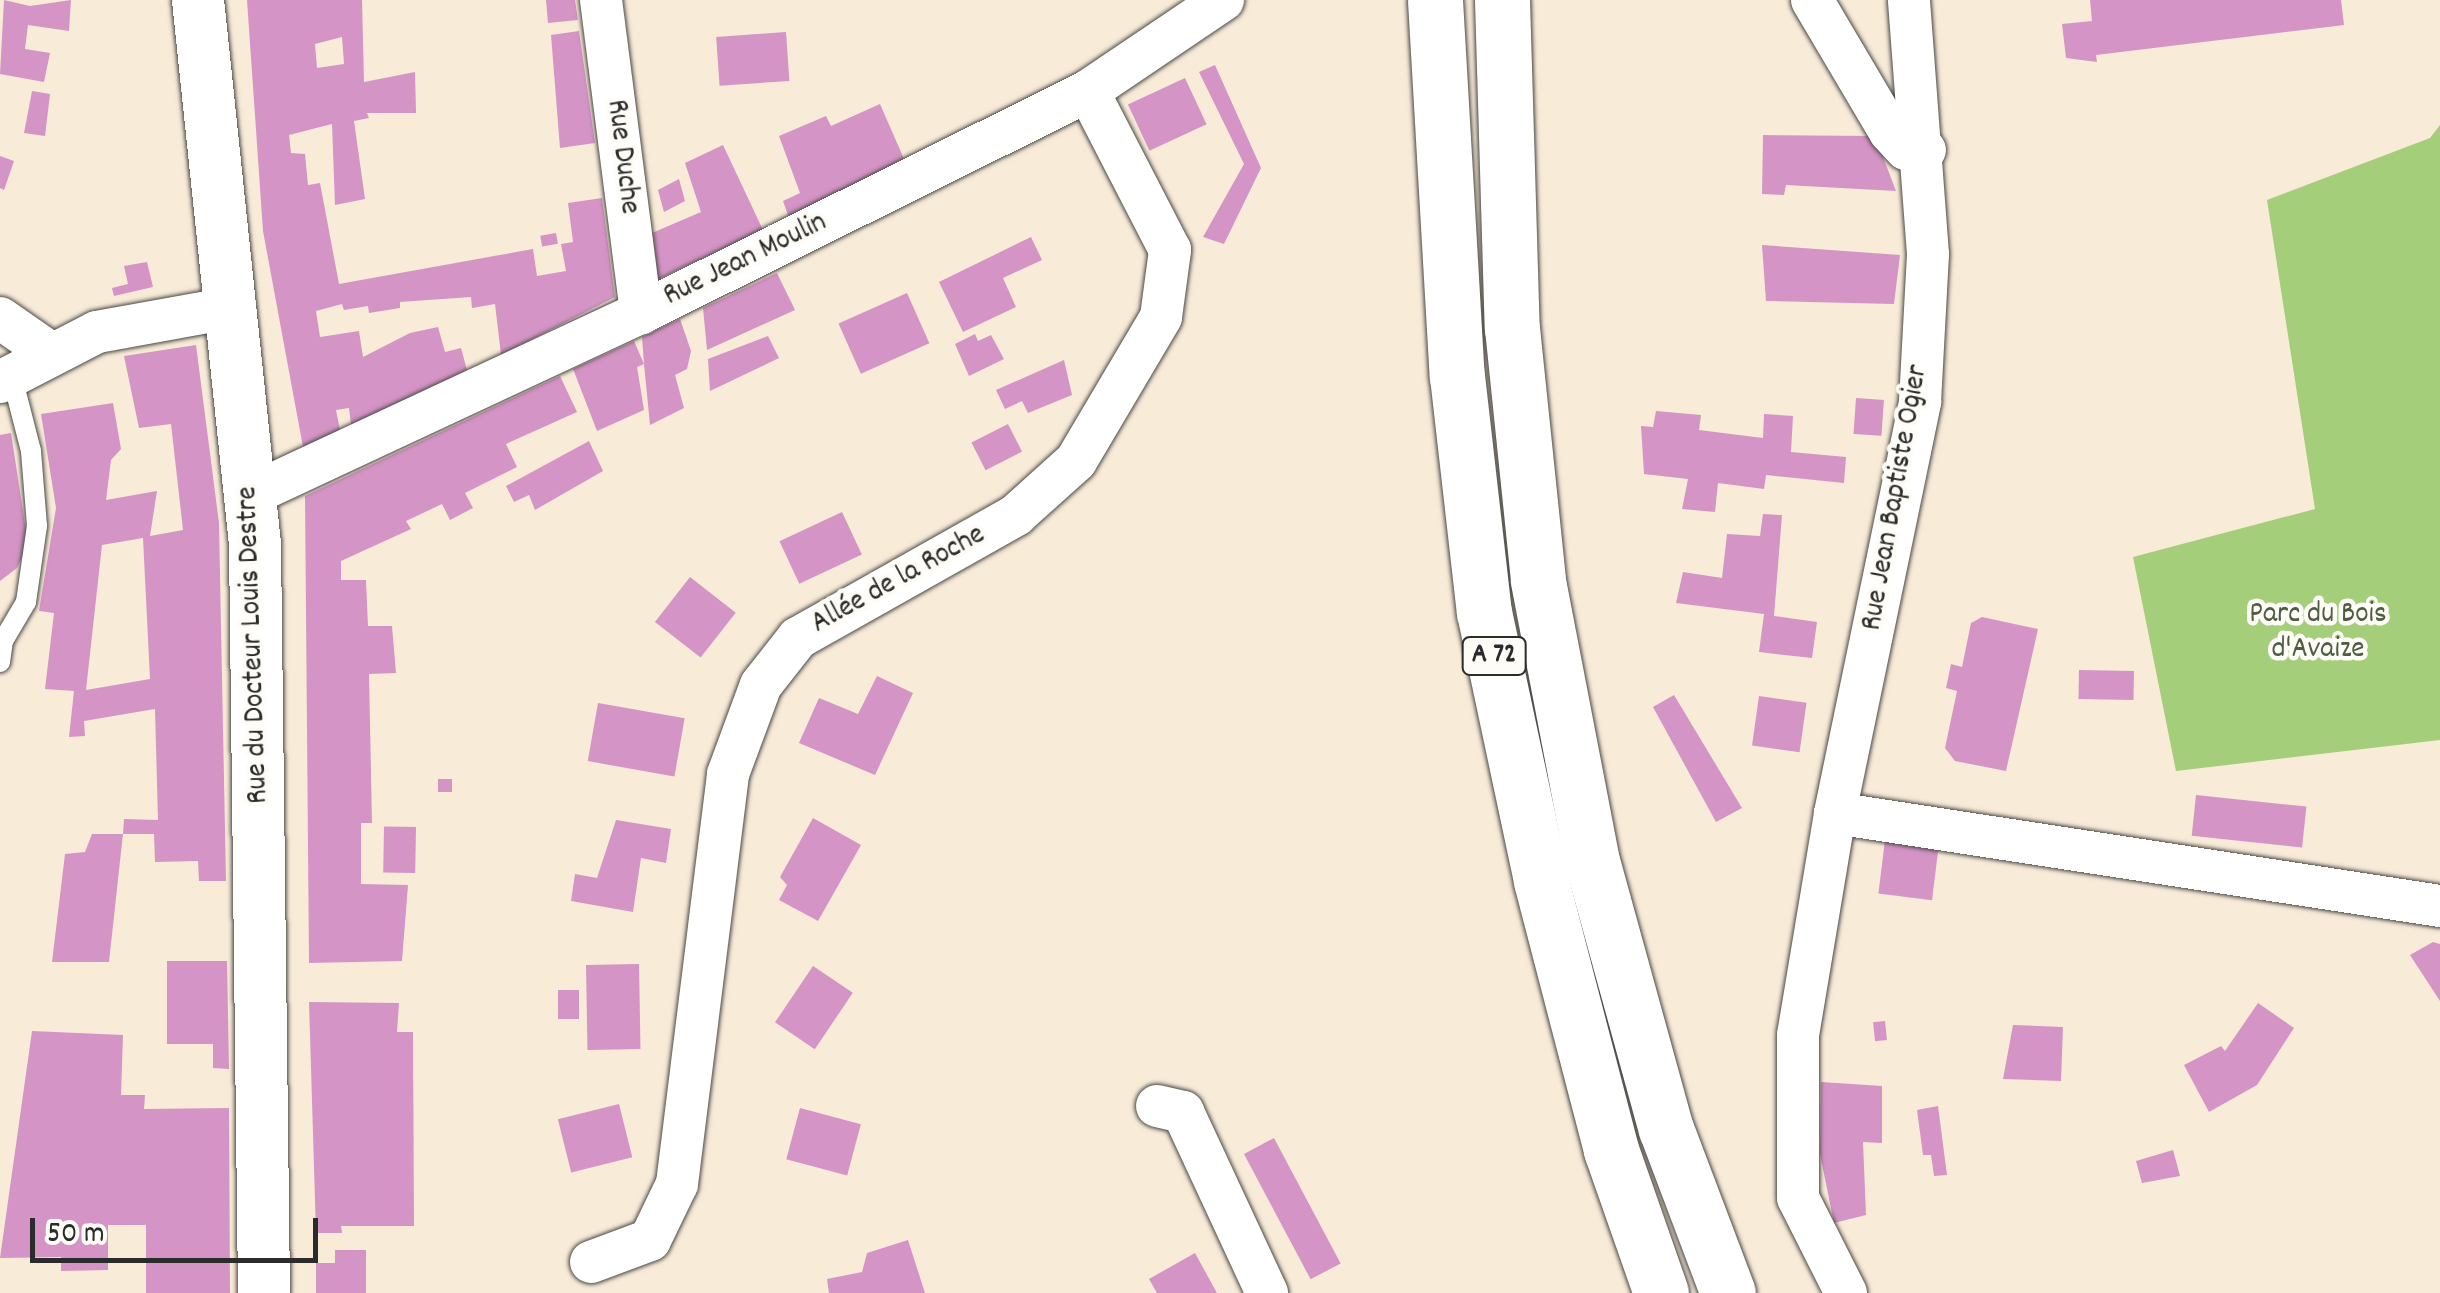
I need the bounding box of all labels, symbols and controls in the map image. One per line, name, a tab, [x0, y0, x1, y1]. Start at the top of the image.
street label: Rue Duche	[596, 98, 646, 216]
street label: Rue Jean Moulin	[659, 206, 833, 316]
street label: Rue Jean Baptiste Ogier	[1856, 362, 1938, 634]
street label: Rue du Docteur Louis Destre	[231, 486, 279, 804]
street label: Allée de la Roche	[806, 519, 992, 643]
park label: Parc du Bois d'Avaize	[2249, 598, 2387, 668]
road number: A 72	[1462, 633, 1526, 679]
scale bar	[35, 1198, 322, 1260]
text: 50 m	[47, 1214, 105, 1257]

